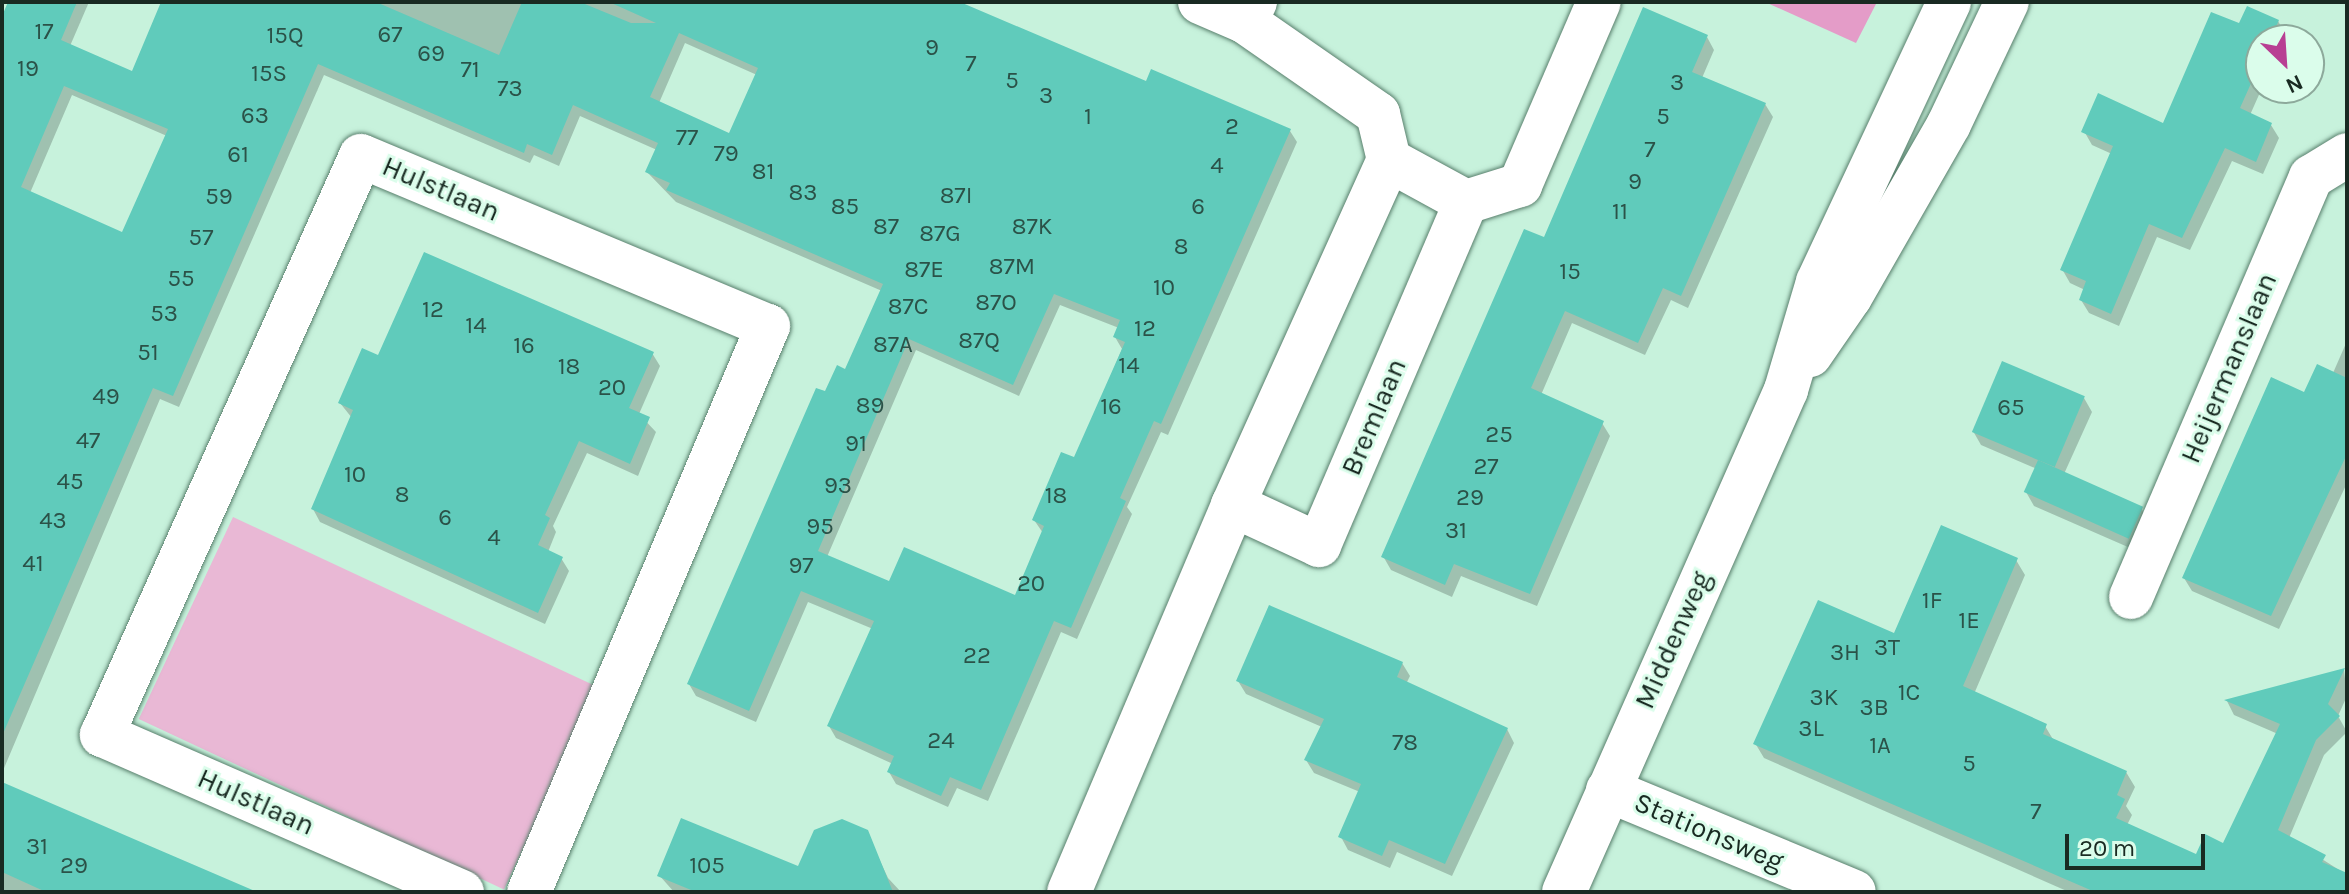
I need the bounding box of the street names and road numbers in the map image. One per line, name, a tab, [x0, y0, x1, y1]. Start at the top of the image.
street label: Hulstlaan	[377, 149, 505, 229]
street label: Heijermanslaan	[2174, 268, 2284, 468]
street label: Bremlaan	[1334, 354, 1414, 480]
street label: Middenweg	[1628, 566, 1718, 714]
street label: Hulstlaan	[192, 761, 320, 843]
street label: Stationsweg	[1629, 785, 1789, 879]

